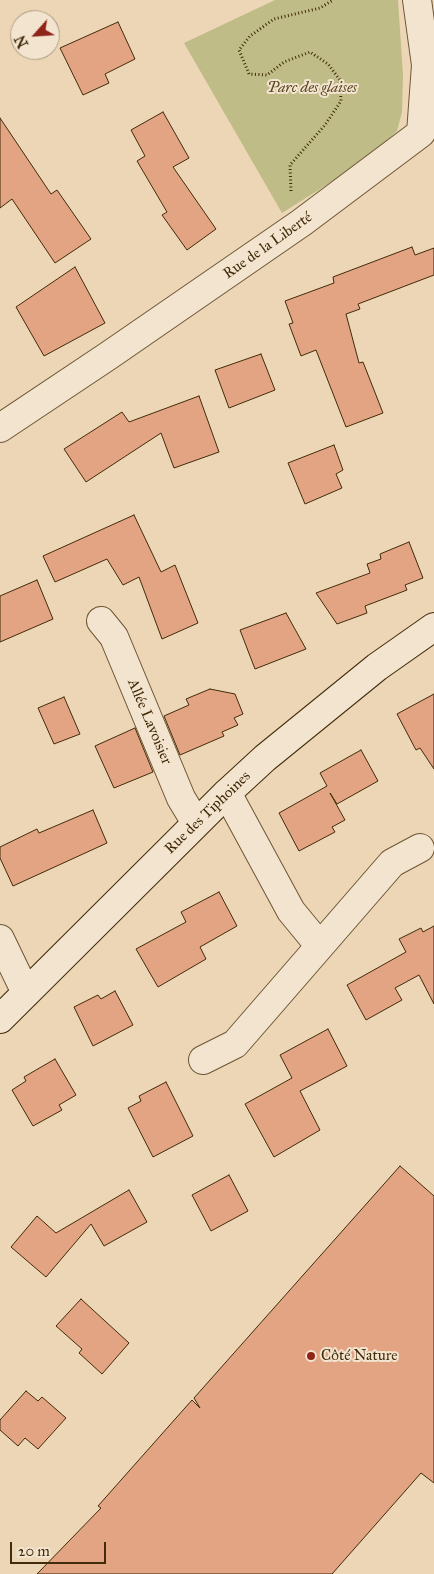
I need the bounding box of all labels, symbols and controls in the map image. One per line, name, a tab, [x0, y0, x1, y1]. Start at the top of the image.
north arrow	[10, 10, 60, 60]
text: N	[12, 32, 32, 50]
park label: Parc des glaises	[267, 79, 357, 97]
street label: Rue de la Liberté	[220, 209, 316, 283]
street label: Allée Lavoisier	[123, 676, 175, 768]
street label: Rue des Tiphoines	[161, 768, 255, 858]
place label: Côté Nature	[321, 1347, 397, 1365]
marker: Côté Nature	[305, 1350, 317, 1362]
scale bar	[12, 1532, 109, 1564]
text: 20 m	[18, 1542, 50, 1560]

